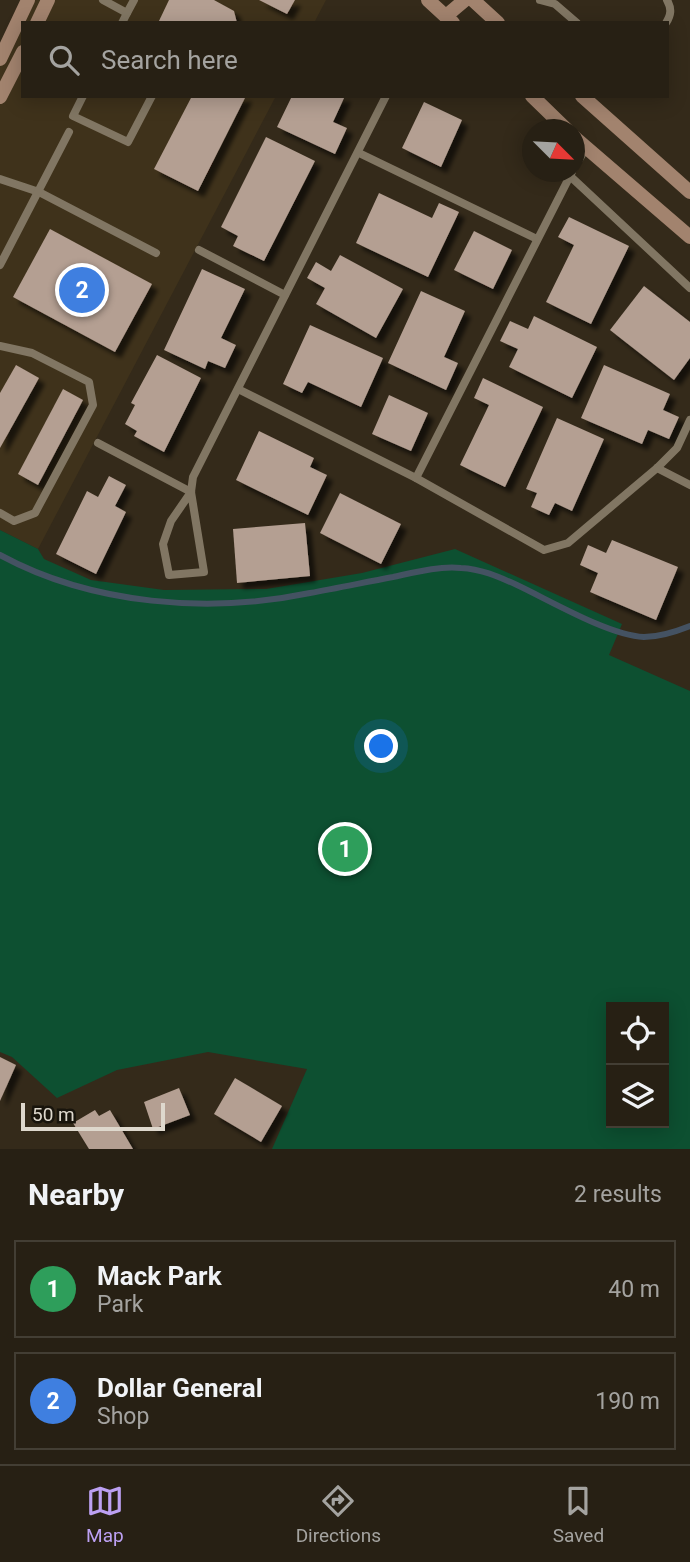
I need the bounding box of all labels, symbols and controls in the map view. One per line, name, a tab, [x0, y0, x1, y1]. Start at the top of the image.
search box	[21, 21, 669, 98]
icon: search	[45, 41, 83, 79]
text: Search here	[101, 45, 238, 75]
north arrow	[522, 119, 585, 182]
pin: 2	[59, 264, 105, 316]
your location	[364, 729, 398, 763]
pin: 1	[322, 823, 368, 875]
map controls	[606, 1002, 669, 1128]
button: locate	[606, 1002, 669, 1065]
button: layers	[606, 1065, 669, 1128]
scale bar	[21, 1100, 164, 1132]
text: 50 m	[32, 1103, 75, 1126]
text: Nearby	[28, 1177, 124, 1212]
text: 2 results	[574, 1181, 662, 1208]
text: Mack Park	[97, 1261, 222, 1291]
text: 1	[46, 1276, 60, 1303]
text: 40 m	[608, 1276, 660, 1303]
text: Park	[97, 1291, 143, 1318]
text: Dollar General	[97, 1373, 263, 1403]
text: 2	[46, 1388, 60, 1415]
text: 190 m	[595, 1388, 660, 1415]
text: Shop	[97, 1403, 149, 1430]
tab: Map	[86, 1482, 124, 1547]
tab: Directions	[296, 1482, 381, 1547]
tab: Saved	[553, 1482, 604, 1547]

